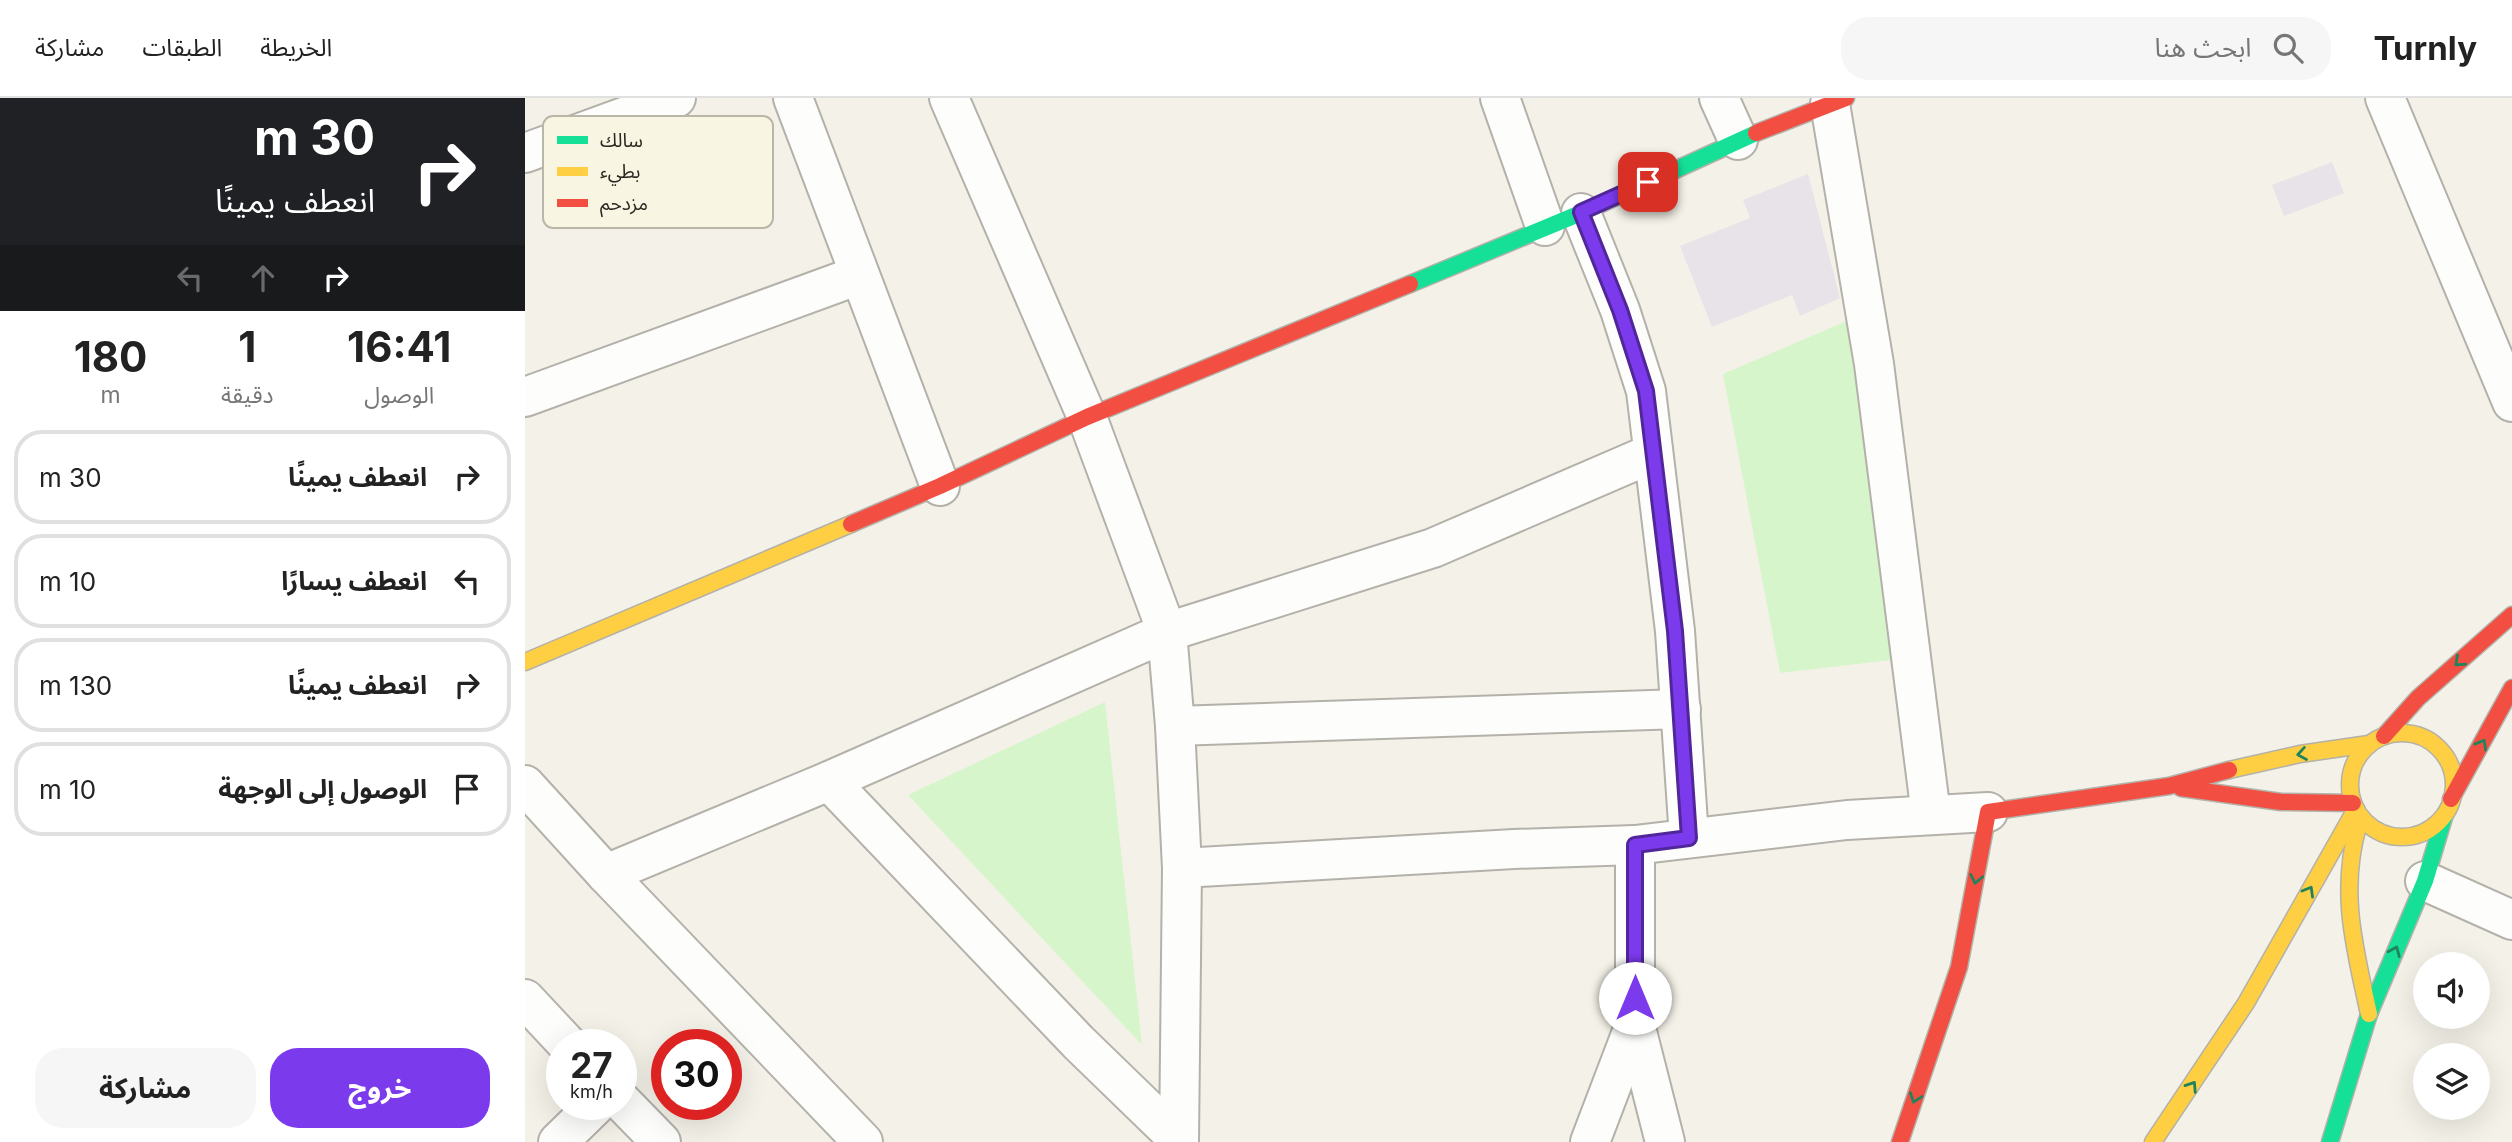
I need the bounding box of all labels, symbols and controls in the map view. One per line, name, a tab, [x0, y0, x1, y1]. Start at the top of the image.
search box	[1841, 17, 2331, 80]
text: Turnly	[2373, 28, 2477, 68]
icon: search	[2269, 29, 2307, 67]
text: ابحث هنا	[2155, 32, 2251, 63]
text: مشاركة	[35, 33, 104, 62]
text: الطبقات	[142, 33, 222, 62]
text: الخريطة	[260, 33, 332, 62]
text: 30 m	[254, 108, 375, 167]
legend	[543, 116, 773, 228]
icon: right	[399, 126, 490, 217]
text: سالك	[600, 129, 643, 152]
pin	[1618, 152, 1678, 212]
text: بطيء	[600, 160, 640, 186]
icon: arrive	[1629, 163, 1667, 201]
text: انعطف يمينًا	[215, 181, 375, 220]
text: مزدحم	[600, 192, 648, 218]
icon: left	[171, 259, 209, 297]
icon: ahead	[244, 259, 282, 297]
icon: right	[317, 259, 355, 297]
text: 1	[238, 321, 256, 372]
text: 16:41	[347, 321, 451, 372]
text: 180	[74, 331, 147, 382]
text: m	[100, 381, 121, 409]
text: دقيقة	[221, 381, 273, 409]
text: الوصول	[364, 381, 434, 409]
icon: right	[448, 458, 486, 496]
text: انعطف يمينًا	[288, 461, 427, 492]
text: 30 m	[39, 462, 102, 493]
icon: left	[448, 562, 486, 600]
text: انعطف يسارًا	[281, 565, 427, 596]
text: 10 m	[39, 566, 96, 597]
one-way arrow	[2454, 654, 2467, 666]
icon: right	[448, 666, 486, 704]
text: انعطف يمينًا	[288, 669, 427, 700]
text: 130 m	[39, 670, 112, 701]
one-way arrow	[2474, 739, 2487, 751]
one-way arrow	[2296, 746, 2308, 761]
icon: arrive	[448, 770, 486, 808]
text: الوصول إلى الوجهة	[218, 773, 427, 804]
text: 10 m	[39, 774, 96, 805]
one-way arrow	[1969, 873, 1984, 885]
one-way arrow	[2301, 886, 2314, 899]
one-way arrow	[2387, 946, 2401, 959]
map controls	[2413, 952, 2490, 1120]
button: sound	[2413, 952, 2490, 1029]
position arrow	[1598, 961, 1672, 1035]
speed limit sign: 30	[651, 1029, 742, 1120]
button: layers	[2413, 1043, 2490, 1120]
text: 27	[570, 1044, 613, 1086]
button: مشاركة	[35, 1048, 256, 1128]
button: خروج	[270, 1048, 490, 1128]
text: km/h	[570, 1081, 613, 1102]
one-way arrow	[2184, 1081, 2197, 1094]
one-way arrow	[1909, 1091, 1923, 1103]

